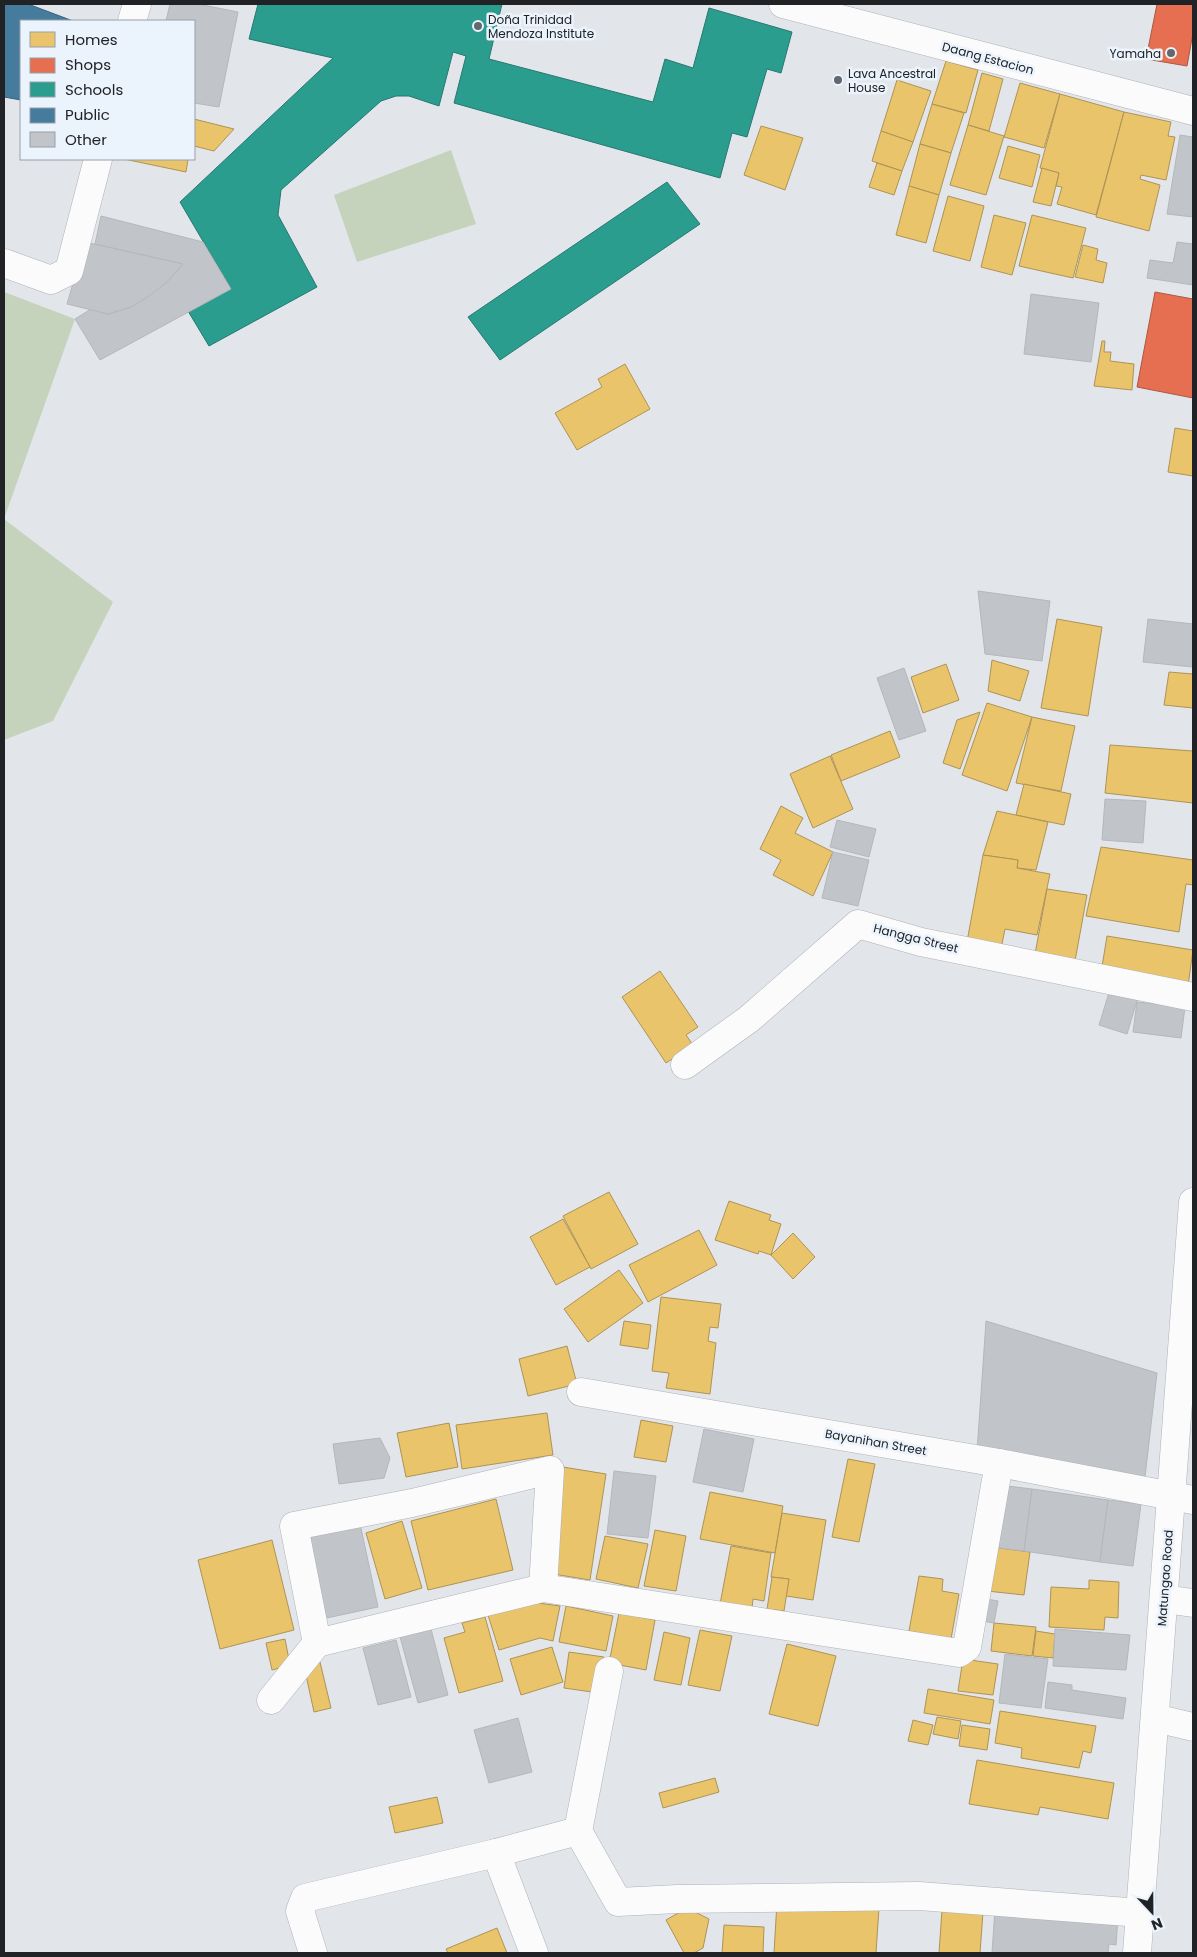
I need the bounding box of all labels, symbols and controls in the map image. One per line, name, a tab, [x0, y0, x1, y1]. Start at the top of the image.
place label: Doña Trinidad Mendoza Institute	[488, 11, 594, 42]
legend	[20, 20, 195, 160]
marker: Doña Trinidad Mendoza Institute	[472, 20, 484, 32]
text: Homes	[65, 29, 118, 50]
street label: Daang Estacion	[940, 38, 1036, 78]
place label: Yamaha	[1110, 45, 1161, 62]
marker: Yamaha	[1165, 47, 1177, 59]
text: Shops	[65, 54, 111, 75]
place label: Lava Ancestral House	[848, 65, 936, 96]
marker: Lava Ancestral House	[832, 74, 844, 86]
text: Schools	[65, 79, 123, 100]
text: Public	[65, 104, 110, 125]
text: Other	[65, 129, 107, 150]
street label: Hangga Street	[872, 919, 960, 957]
street label: Bayanihan Street	[824, 1425, 928, 1459]
street label: Matungao Road	[1153, 1529, 1177, 1627]
north arrow	[1127, 1887, 1177, 1937]
text: N	[1148, 1913, 1165, 1935]

